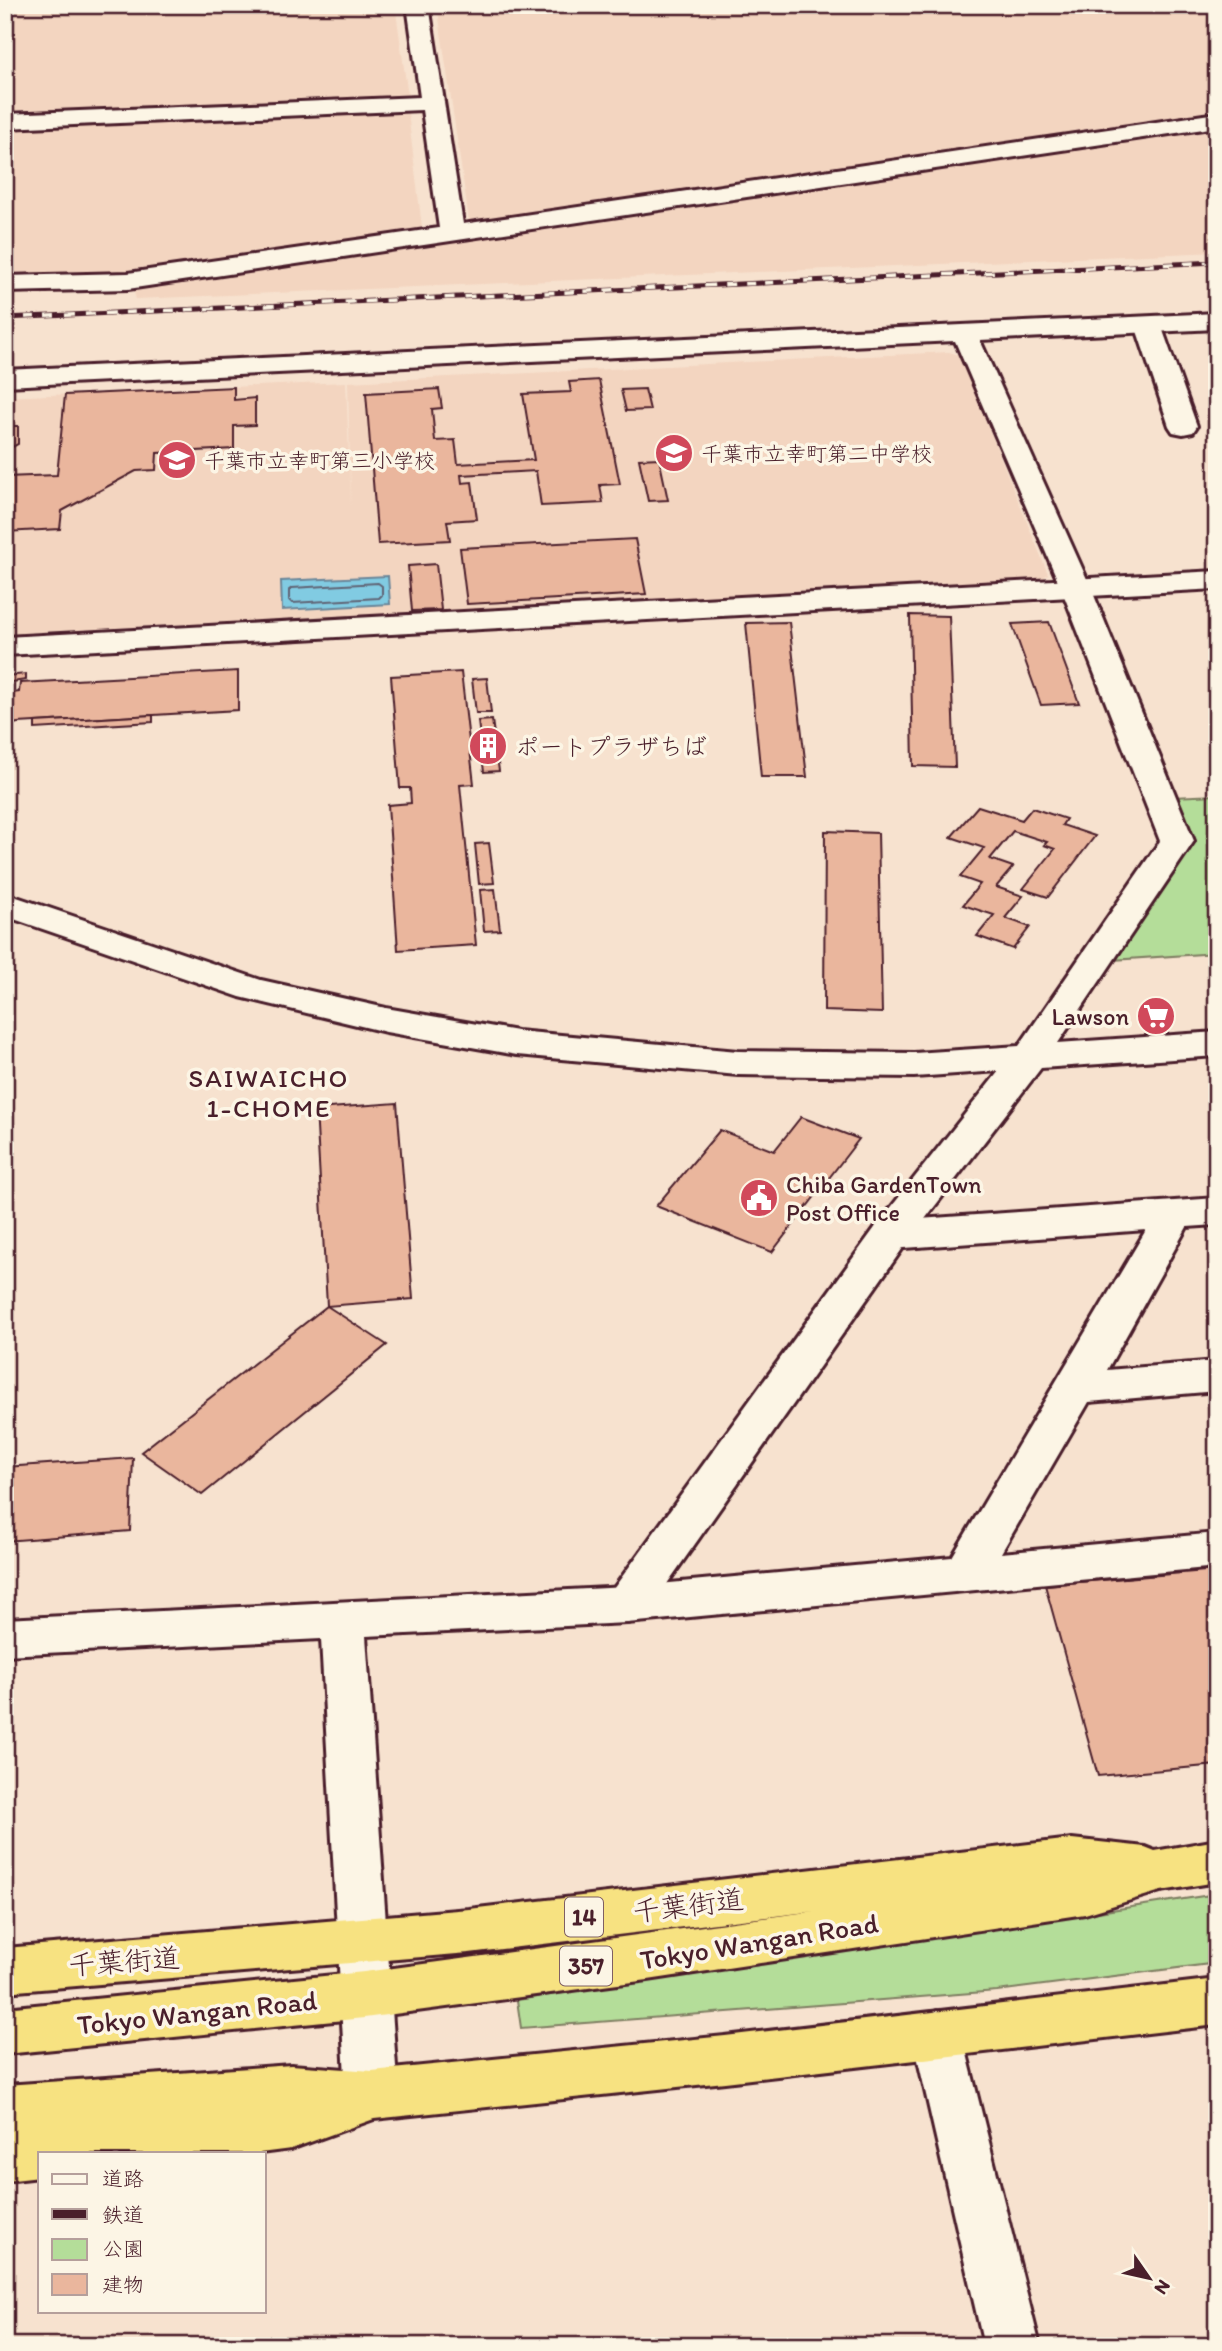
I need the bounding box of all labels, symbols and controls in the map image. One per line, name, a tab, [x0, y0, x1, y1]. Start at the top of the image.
school or university icon: 千葉市立幸町第二中学校	[653, 432, 695, 474]
school or university icon: 千葉市立幸町第三小学校	[156, 439, 198, 481]
place label: 千葉市立幸町第二中学校	[701, 441, 932, 466]
place label: 千葉市立幸町第三小学校	[204, 448, 435, 473]
building icon: ポートプラザちば	[467, 725, 509, 767]
place label: ポートプラザちば	[515, 732, 707, 761]
supermarket icon: Lawson	[1135, 995, 1177, 1037]
place label: Lawson	[1052, 1002, 1129, 1031]
district label: SAIWAICHO 1-CHOME	[189, 1062, 349, 1124]
place label: Chiba GardenTown Post Office	[786, 1170, 982, 1227]
public building icon: Chiba GardenTown Post Office	[738, 1177, 780, 1219]
street label: 千葉街道	[630, 1881, 746, 1929]
road number: 14	[565, 1898, 603, 1936]
street label: Tokyo Wangan Road	[637, 1905, 881, 1977]
street label: 千葉街道	[67, 1940, 181, 1982]
road number: 357	[560, 1946, 612, 1985]
street label: Tokyo Wangan Road	[75, 1983, 319, 2041]
legend	[38, 2152, 266, 2312]
text: 道路	[102, 2166, 144, 2191]
text: 鉄道	[102, 2202, 144, 2227]
text: 公園	[102, 2236, 144, 2261]
north arrow	[1114, 2242, 1184, 2312]
text: 建物	[102, 2272, 144, 2297]
text: N	[1150, 2275, 1176, 2299]

